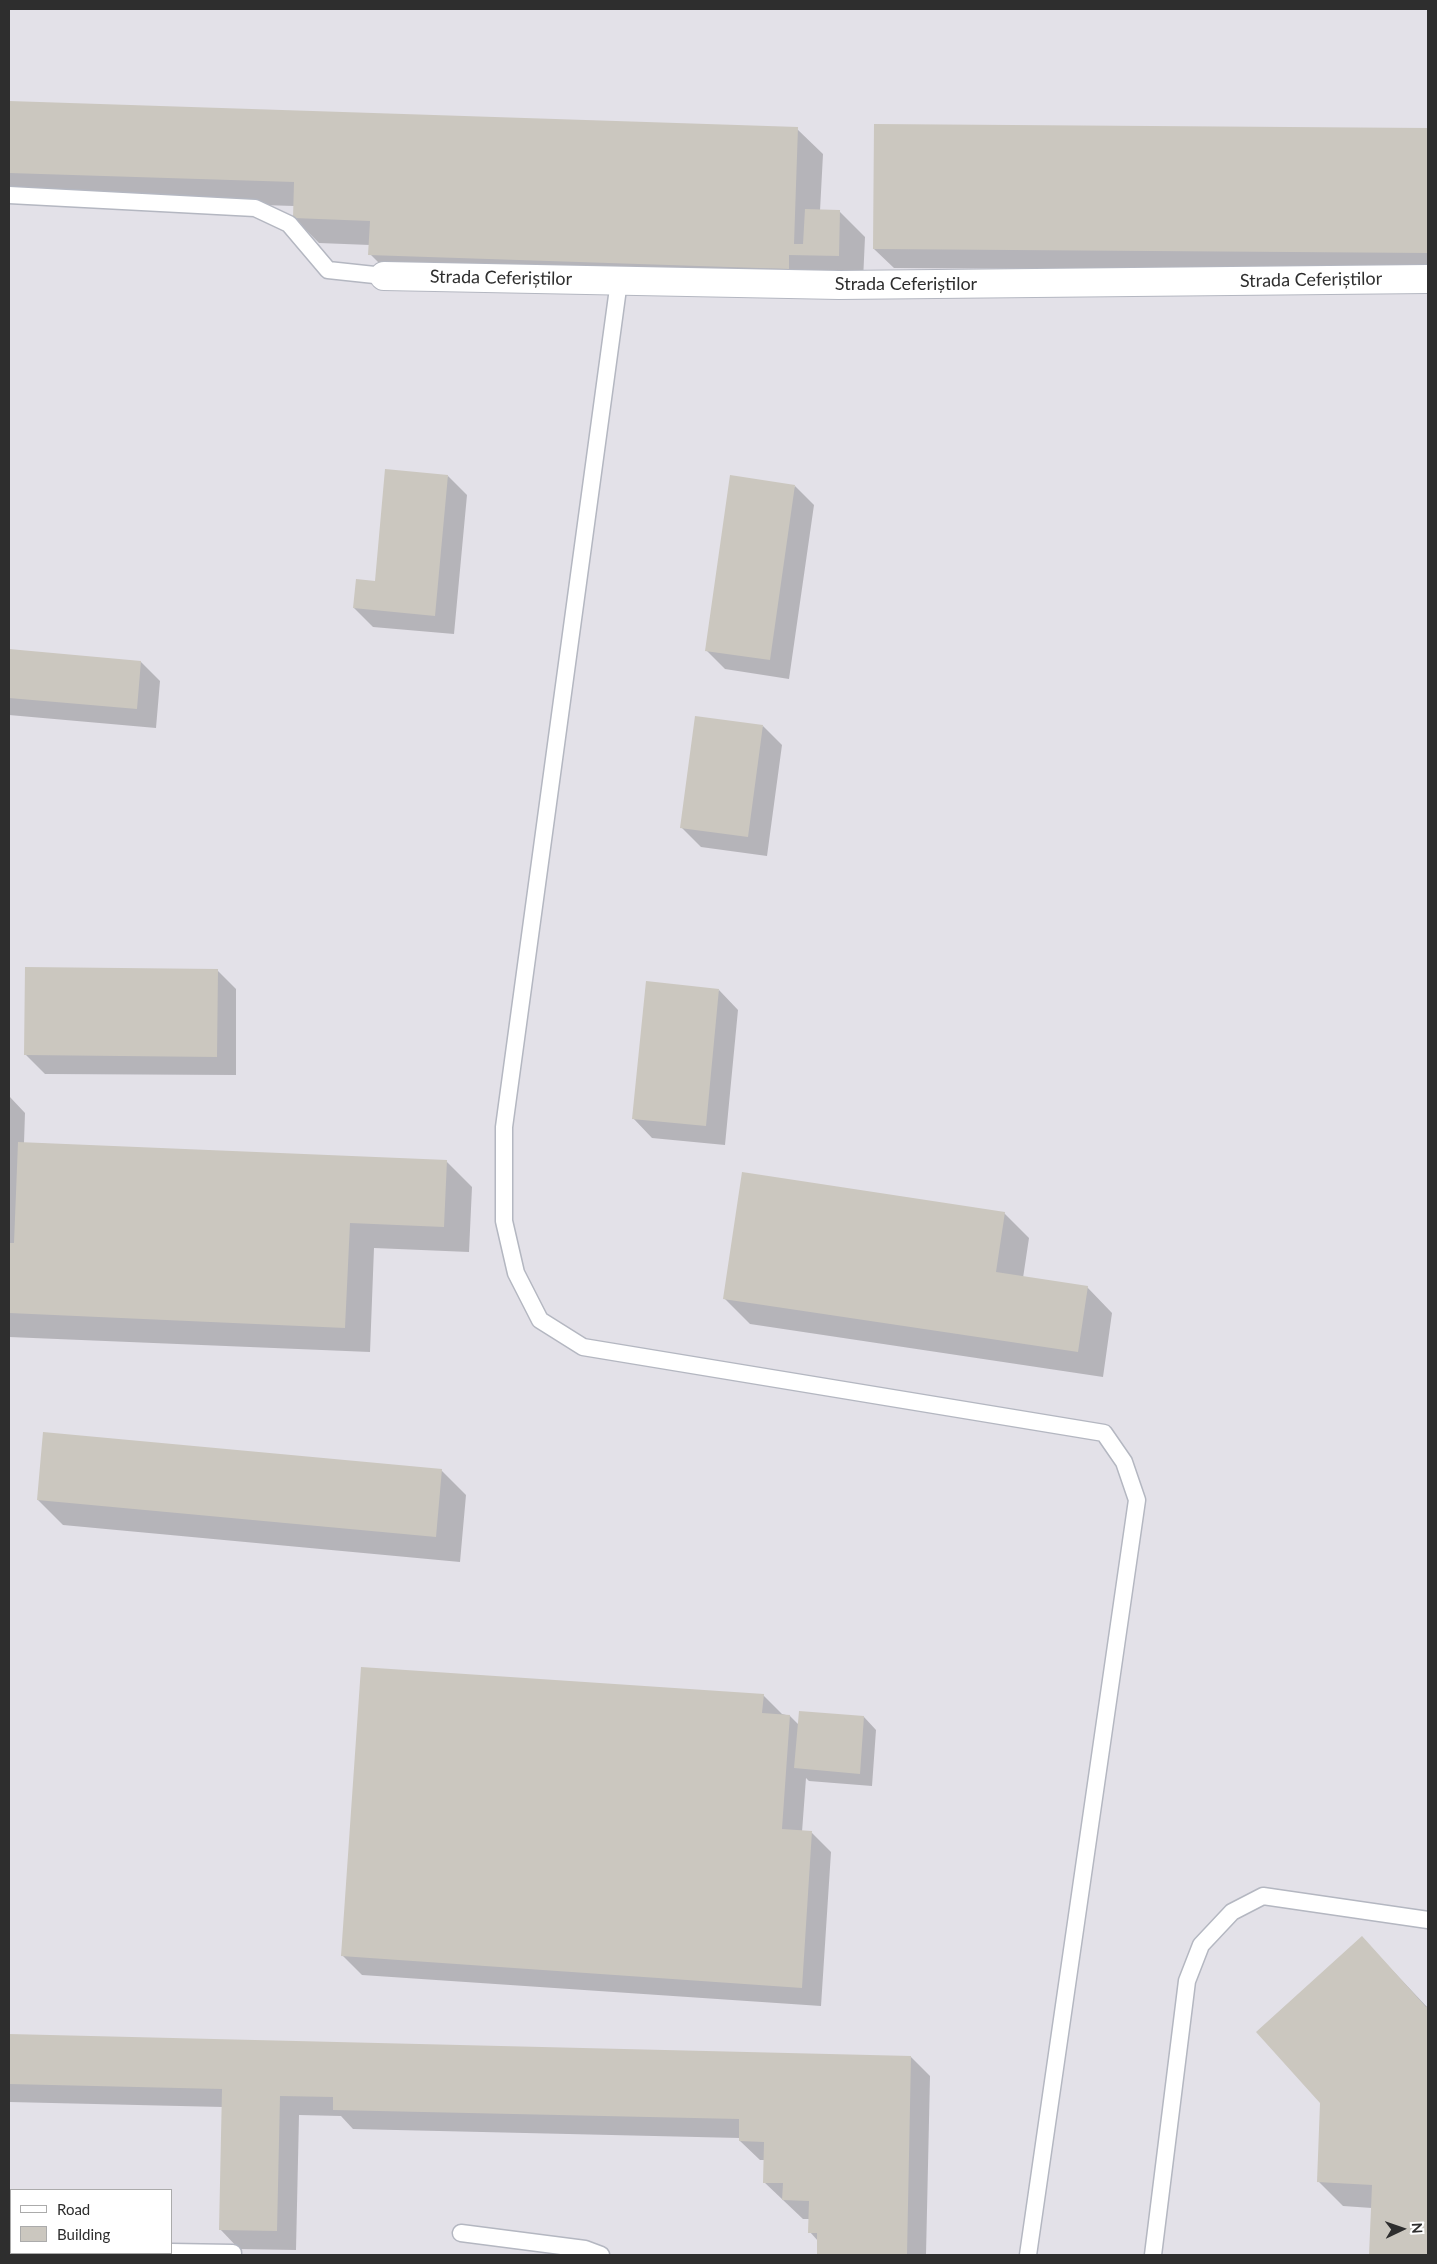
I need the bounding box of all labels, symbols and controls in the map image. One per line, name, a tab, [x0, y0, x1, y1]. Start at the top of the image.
street label: Strada Ceferiștilor	[430, 266, 572, 290]
street label: Strada Ceferiștilor	[1240, 268, 1382, 292]
street label: Strada Ceferiștilor	[835, 273, 977, 295]
legend	[10, 2189, 172, 2254]
text: Road	[57, 2200, 90, 2218]
north arrow	[1377, 2204, 1427, 2254]
text: N	[1409, 2222, 1426, 2234]
text: Building	[57, 2225, 110, 2243]

